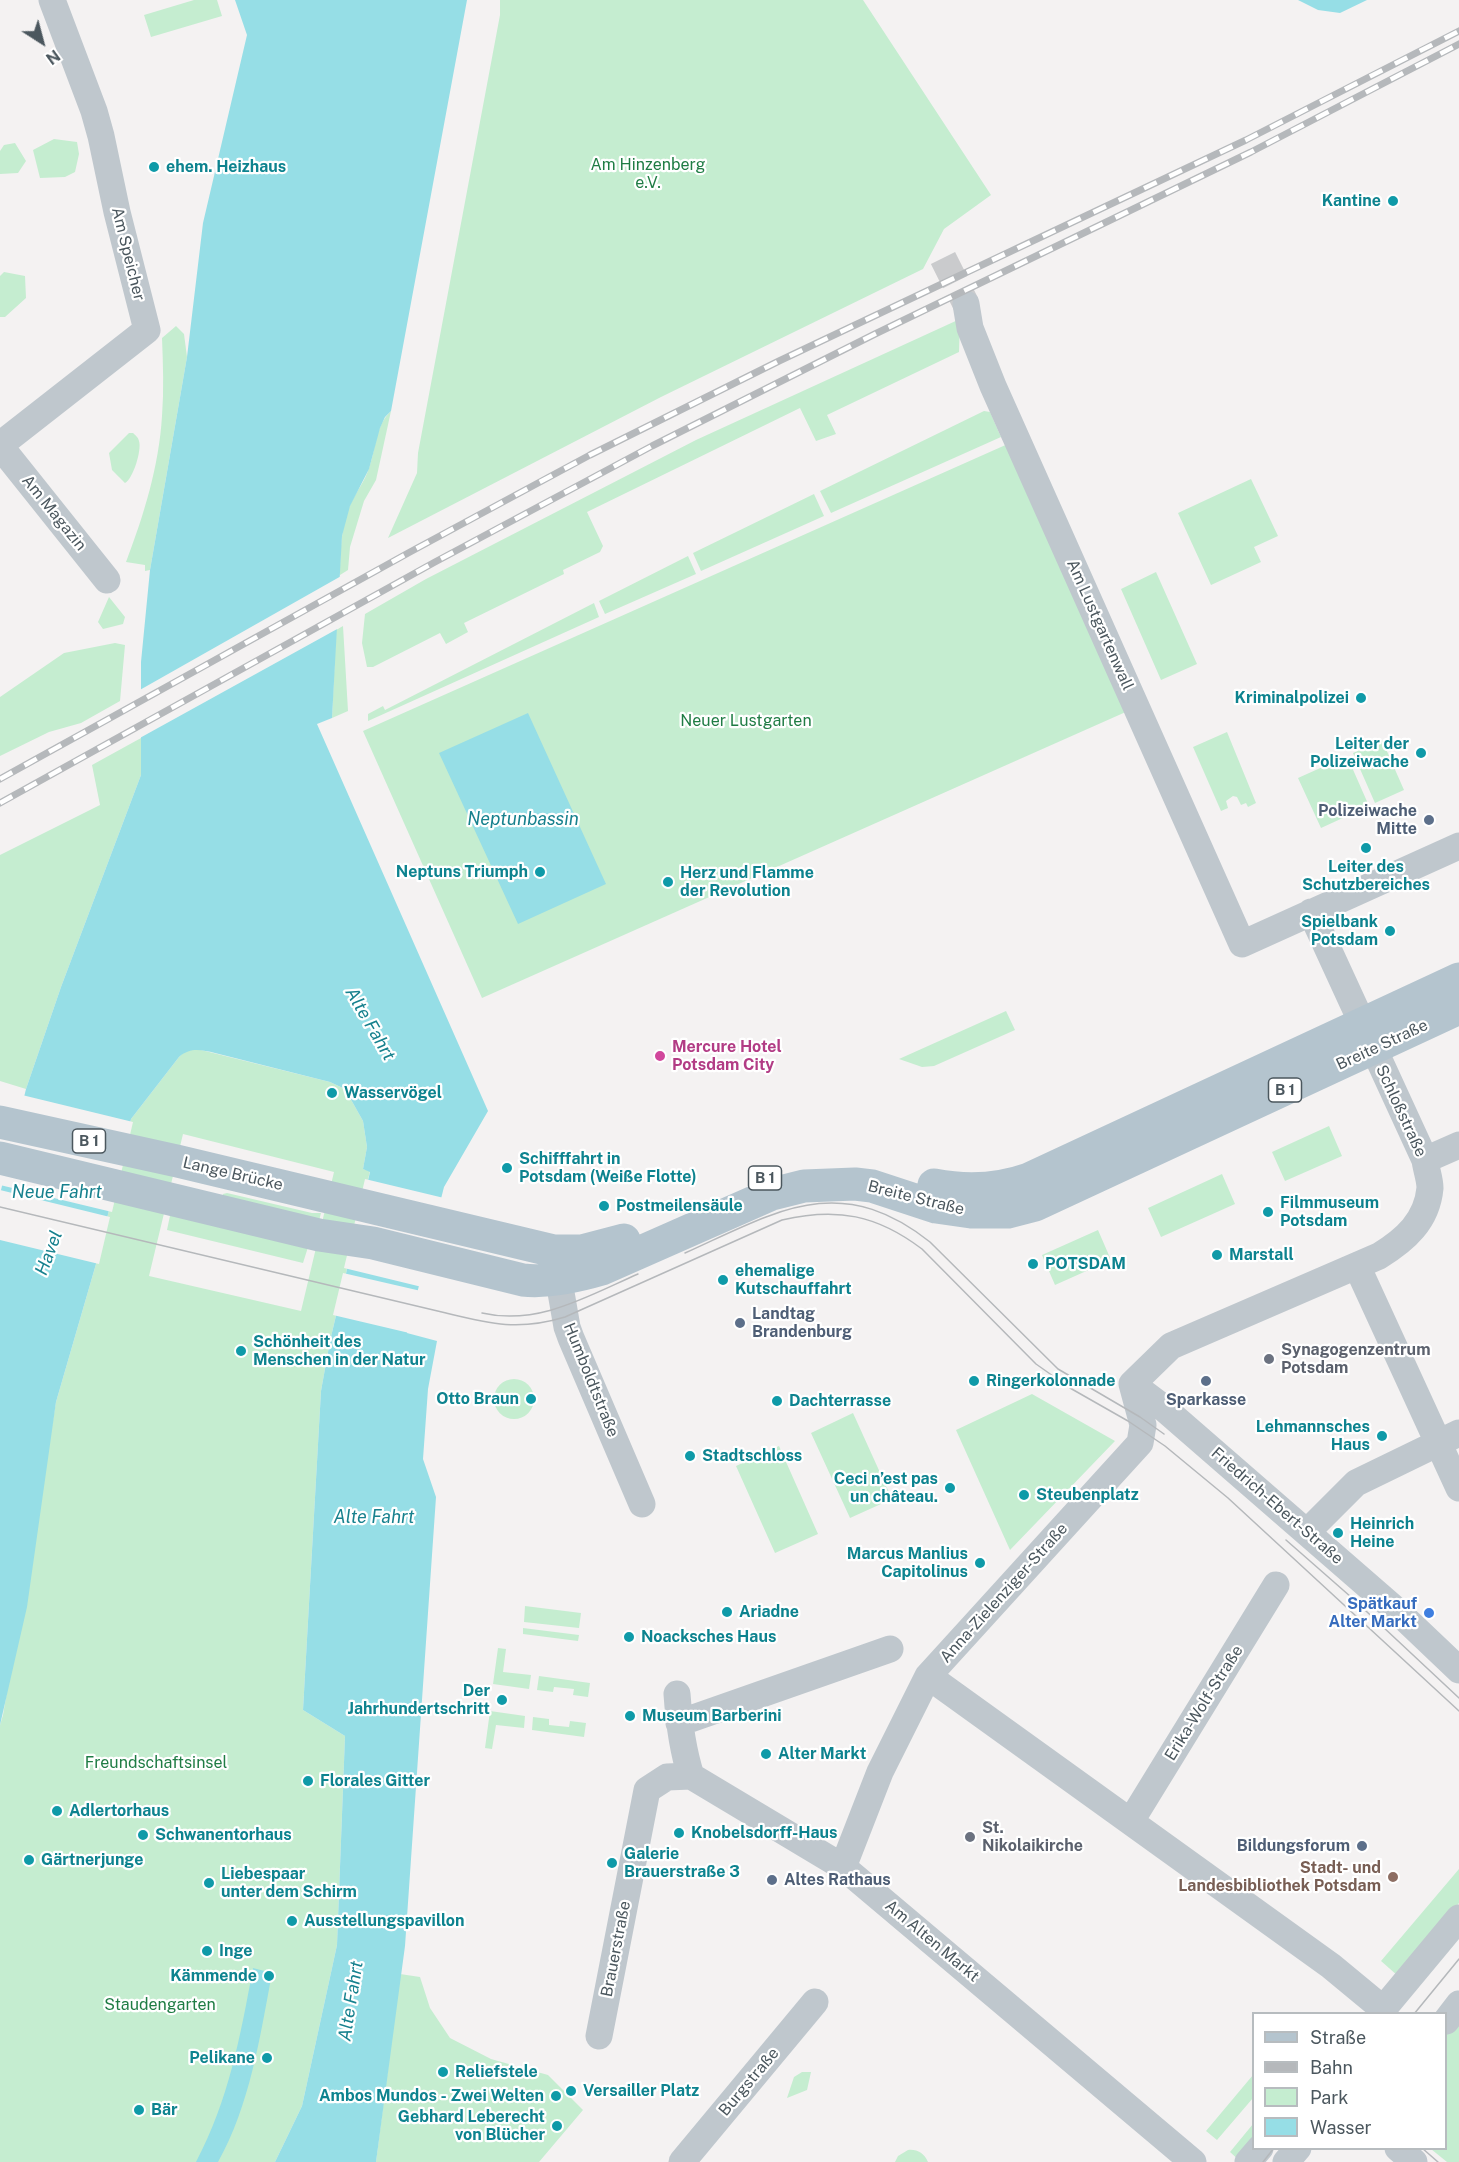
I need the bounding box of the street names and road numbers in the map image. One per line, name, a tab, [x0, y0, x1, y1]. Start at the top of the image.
street label: Am Speicher	[107, 205, 149, 303]
street label: Am Magazin	[18, 471, 90, 555]
street label: Am Lustgartenwall	[1063, 557, 1137, 693]
street label: Breite Straße	[1333, 1015, 1431, 1075]
street label: Schloßstraße	[1371, 1062, 1431, 1160]
road number: B 1	[1268, 1078, 1302, 1102]
road number: B 1	[72, 1129, 106, 1153]
street label: Lange Brücke	[181, 1153, 285, 1195]
road number: B 1	[748, 1166, 782, 1190]
street label: Breite Straße	[866, 1177, 966, 1219]
street label: Humboldtstraße	[559, 1320, 623, 1440]
street label: Friedrich-Ebert-Straße	[1207, 1444, 1347, 1568]
street label: Anna-Zielenziger-Straße	[936, 1519, 1072, 1667]
street label: Erika-Wolf-Straße	[1161, 1642, 1247, 1764]
street label: Am Alten Markt	[881, 1896, 983, 1986]
street label: Brauerstraße	[597, 1899, 635, 1999]
street label: Burgstraße	[715, 2044, 783, 2120]

